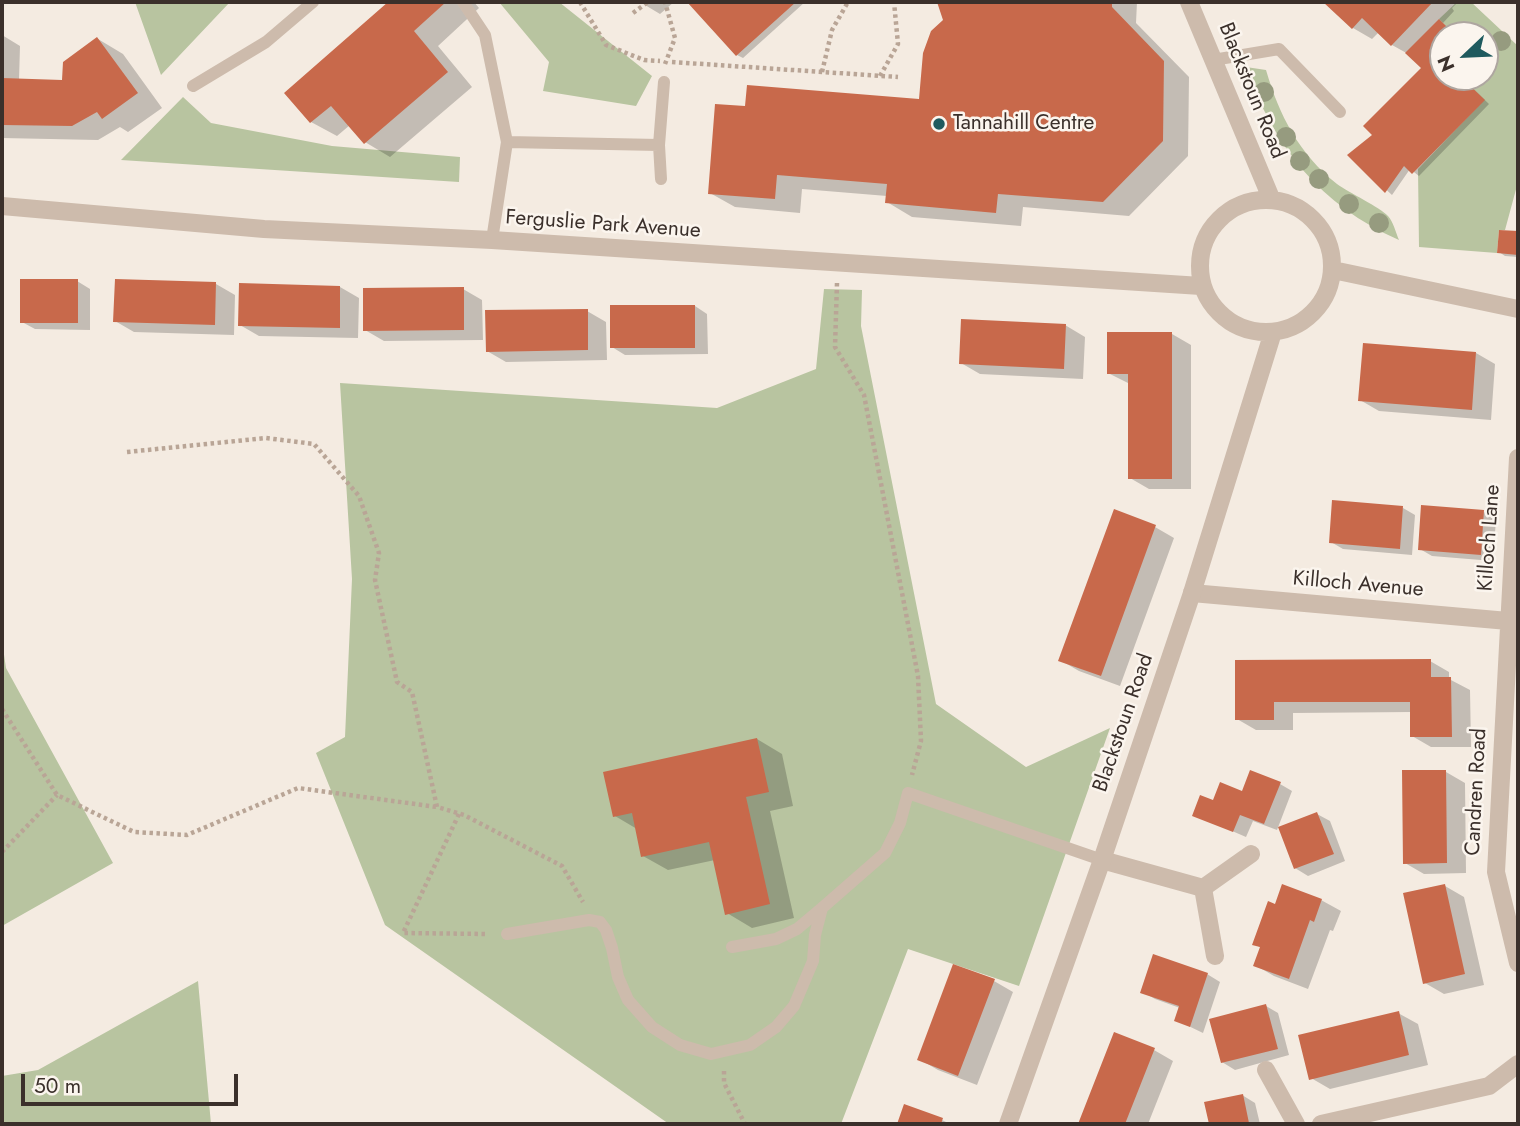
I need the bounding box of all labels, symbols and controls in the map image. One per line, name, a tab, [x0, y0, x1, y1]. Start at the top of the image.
street label: Blackstoun Road	[1212, 19, 1290, 163]
north arrow	[1429, 21, 1499, 91]
text: N	[1431, 51, 1461, 76]
place label: Tannahill Centre	[953, 111, 1094, 137]
marker: Tannahill Centre	[931, 116, 947, 132]
street label: Ferguslie Park Avenue	[505, 206, 701, 244]
street label: Killoch Lane	[1474, 484, 1506, 592]
street label: Killoch Avenue	[1292, 567, 1424, 603]
street label: Blackstoun Road	[1089, 651, 1159, 795]
street label: Candren Road	[1461, 728, 1493, 856]
scale bar	[24, 1060, 242, 1104]
text: 50 m	[34, 1071, 81, 1101]

